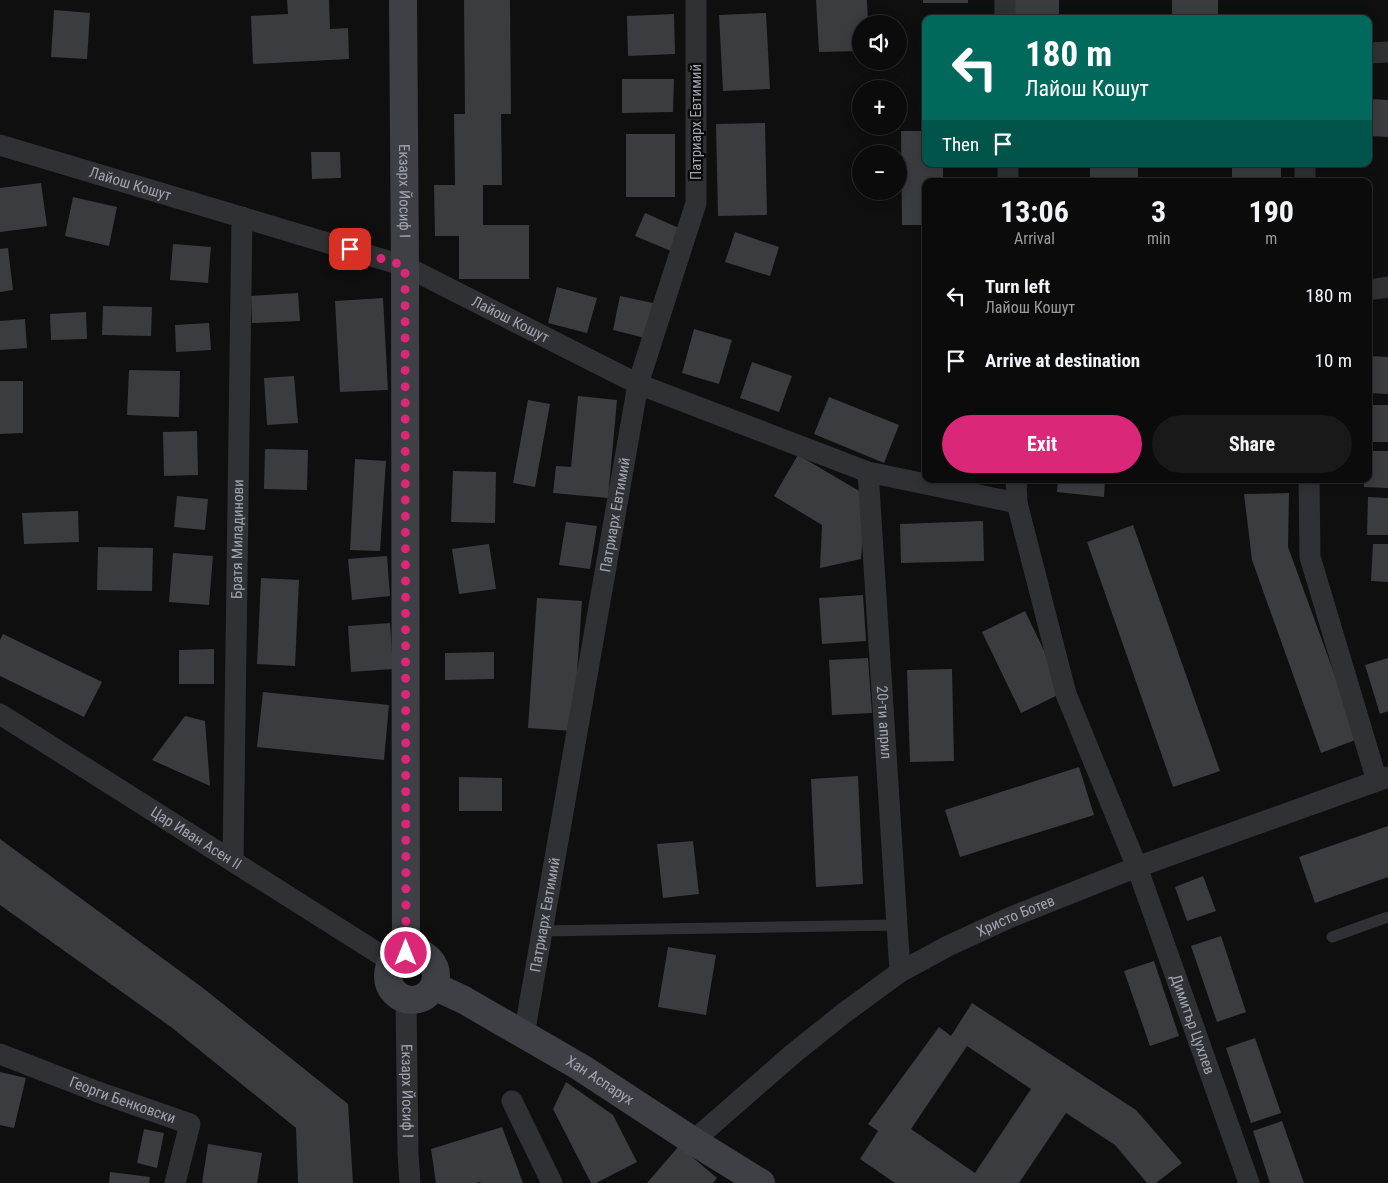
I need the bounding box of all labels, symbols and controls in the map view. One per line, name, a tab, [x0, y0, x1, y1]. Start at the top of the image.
map controls	[852, 15, 907, 200]
button: sound	[852, 15, 907, 70]
text: 180 m	[1025, 34, 1112, 75]
icon: left	[942, 35, 1007, 100]
street label: Патриарх Евтимий	[687, 64, 705, 180]
text: Лайош Кошут	[1025, 76, 1149, 101]
button: +	[852, 80, 907, 135]
icon: arrive	[989, 130, 1017, 158]
text: Then	[942, 133, 979, 156]
street label: Екзарх Йосиф I	[395, 144, 414, 238]
button: −	[852, 145, 907, 200]
street label: Лайош Кошут	[87, 163, 173, 205]
text: 13:06	[1000, 194, 1069, 229]
text: 3	[1151, 194, 1166, 229]
text: 190	[1248, 194, 1294, 229]
pin	[329, 228, 371, 270]
text: Arrival	[1014, 229, 1055, 248]
text: min	[1147, 229, 1170, 248]
text: m	[1265, 229, 1277, 248]
icon: arrive	[336, 235, 364, 263]
text: Turn left	[985, 275, 1050, 298]
icon: left	[942, 282, 970, 310]
text: 180 m	[1305, 284, 1352, 307]
street label: Лайош Кошут	[469, 292, 552, 347]
text: Лайош Кошут	[985, 298, 1075, 317]
icon: arrive	[942, 347, 970, 375]
text: Arrive at destination	[985, 349, 1140, 372]
text: 10 m	[1315, 349, 1352, 372]
button: Exit	[942, 415, 1142, 473]
button: Share	[1152, 415, 1352, 473]
street label: Патриарх Евтимий	[596, 456, 634, 574]
street label: Братя Миладинови	[228, 479, 247, 599]
street label: 20-ти април	[873, 685, 895, 760]
street label: Цар Иван Асен II	[147, 803, 245, 873]
street label: Патриарх Евтимий	[526, 856, 564, 974]
street label: Христо Ботев	[974, 892, 1057, 941]
position arrow	[379, 926, 431, 978]
street label: Димитър Цухлев	[1167, 972, 1219, 1077]
street label: Екзарх Йосиф I	[398, 1044, 417, 1138]
street label: Хан Аспарух	[563, 1052, 638, 1109]
street label: Георги Бенковски	[67, 1073, 178, 1127]

